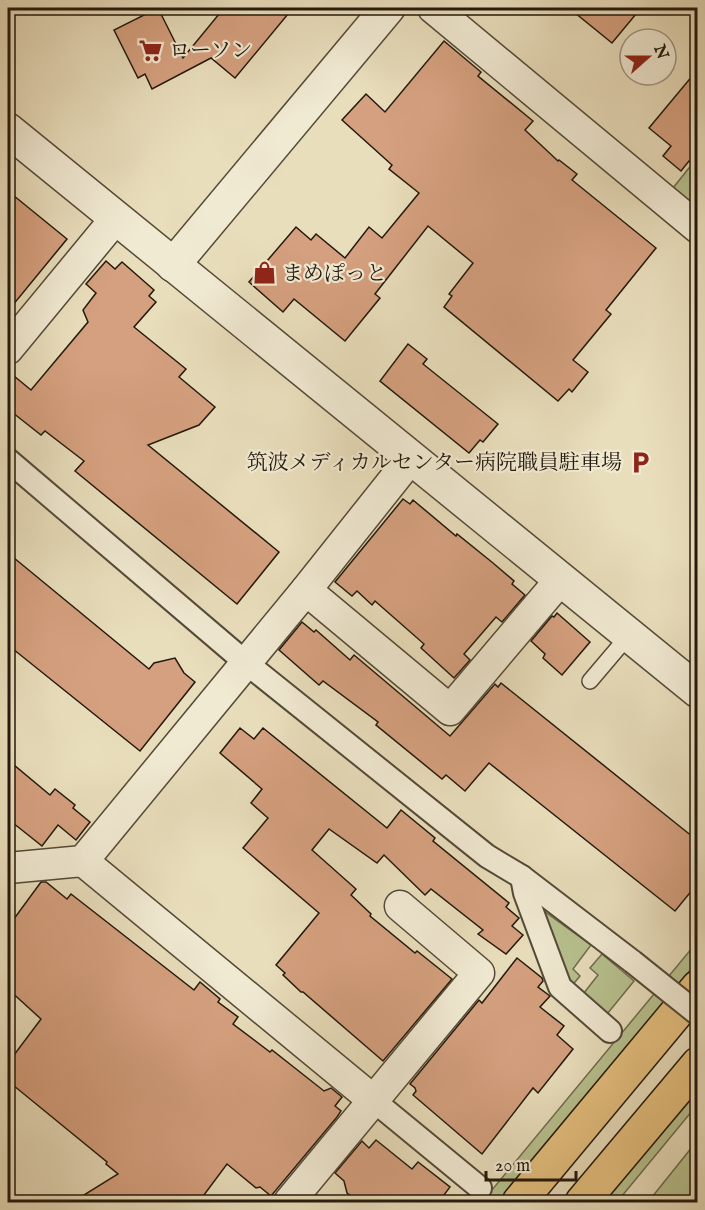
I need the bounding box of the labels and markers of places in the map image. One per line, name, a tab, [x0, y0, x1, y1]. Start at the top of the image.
supermarket icon: ローソン	[138, 37, 164, 63]
place label: ローソン	[169, 38, 252, 65]
shop icon: まめぽっと	[251, 260, 277, 286]
place label: まめぽっと	[282, 261, 387, 288]
parking icon: 筑波メディカルセンター病院職員駐車場	[627, 449, 653, 475]
place label: 筑波メディカルセンター病院職員駐車場	[247, 450, 622, 477]

